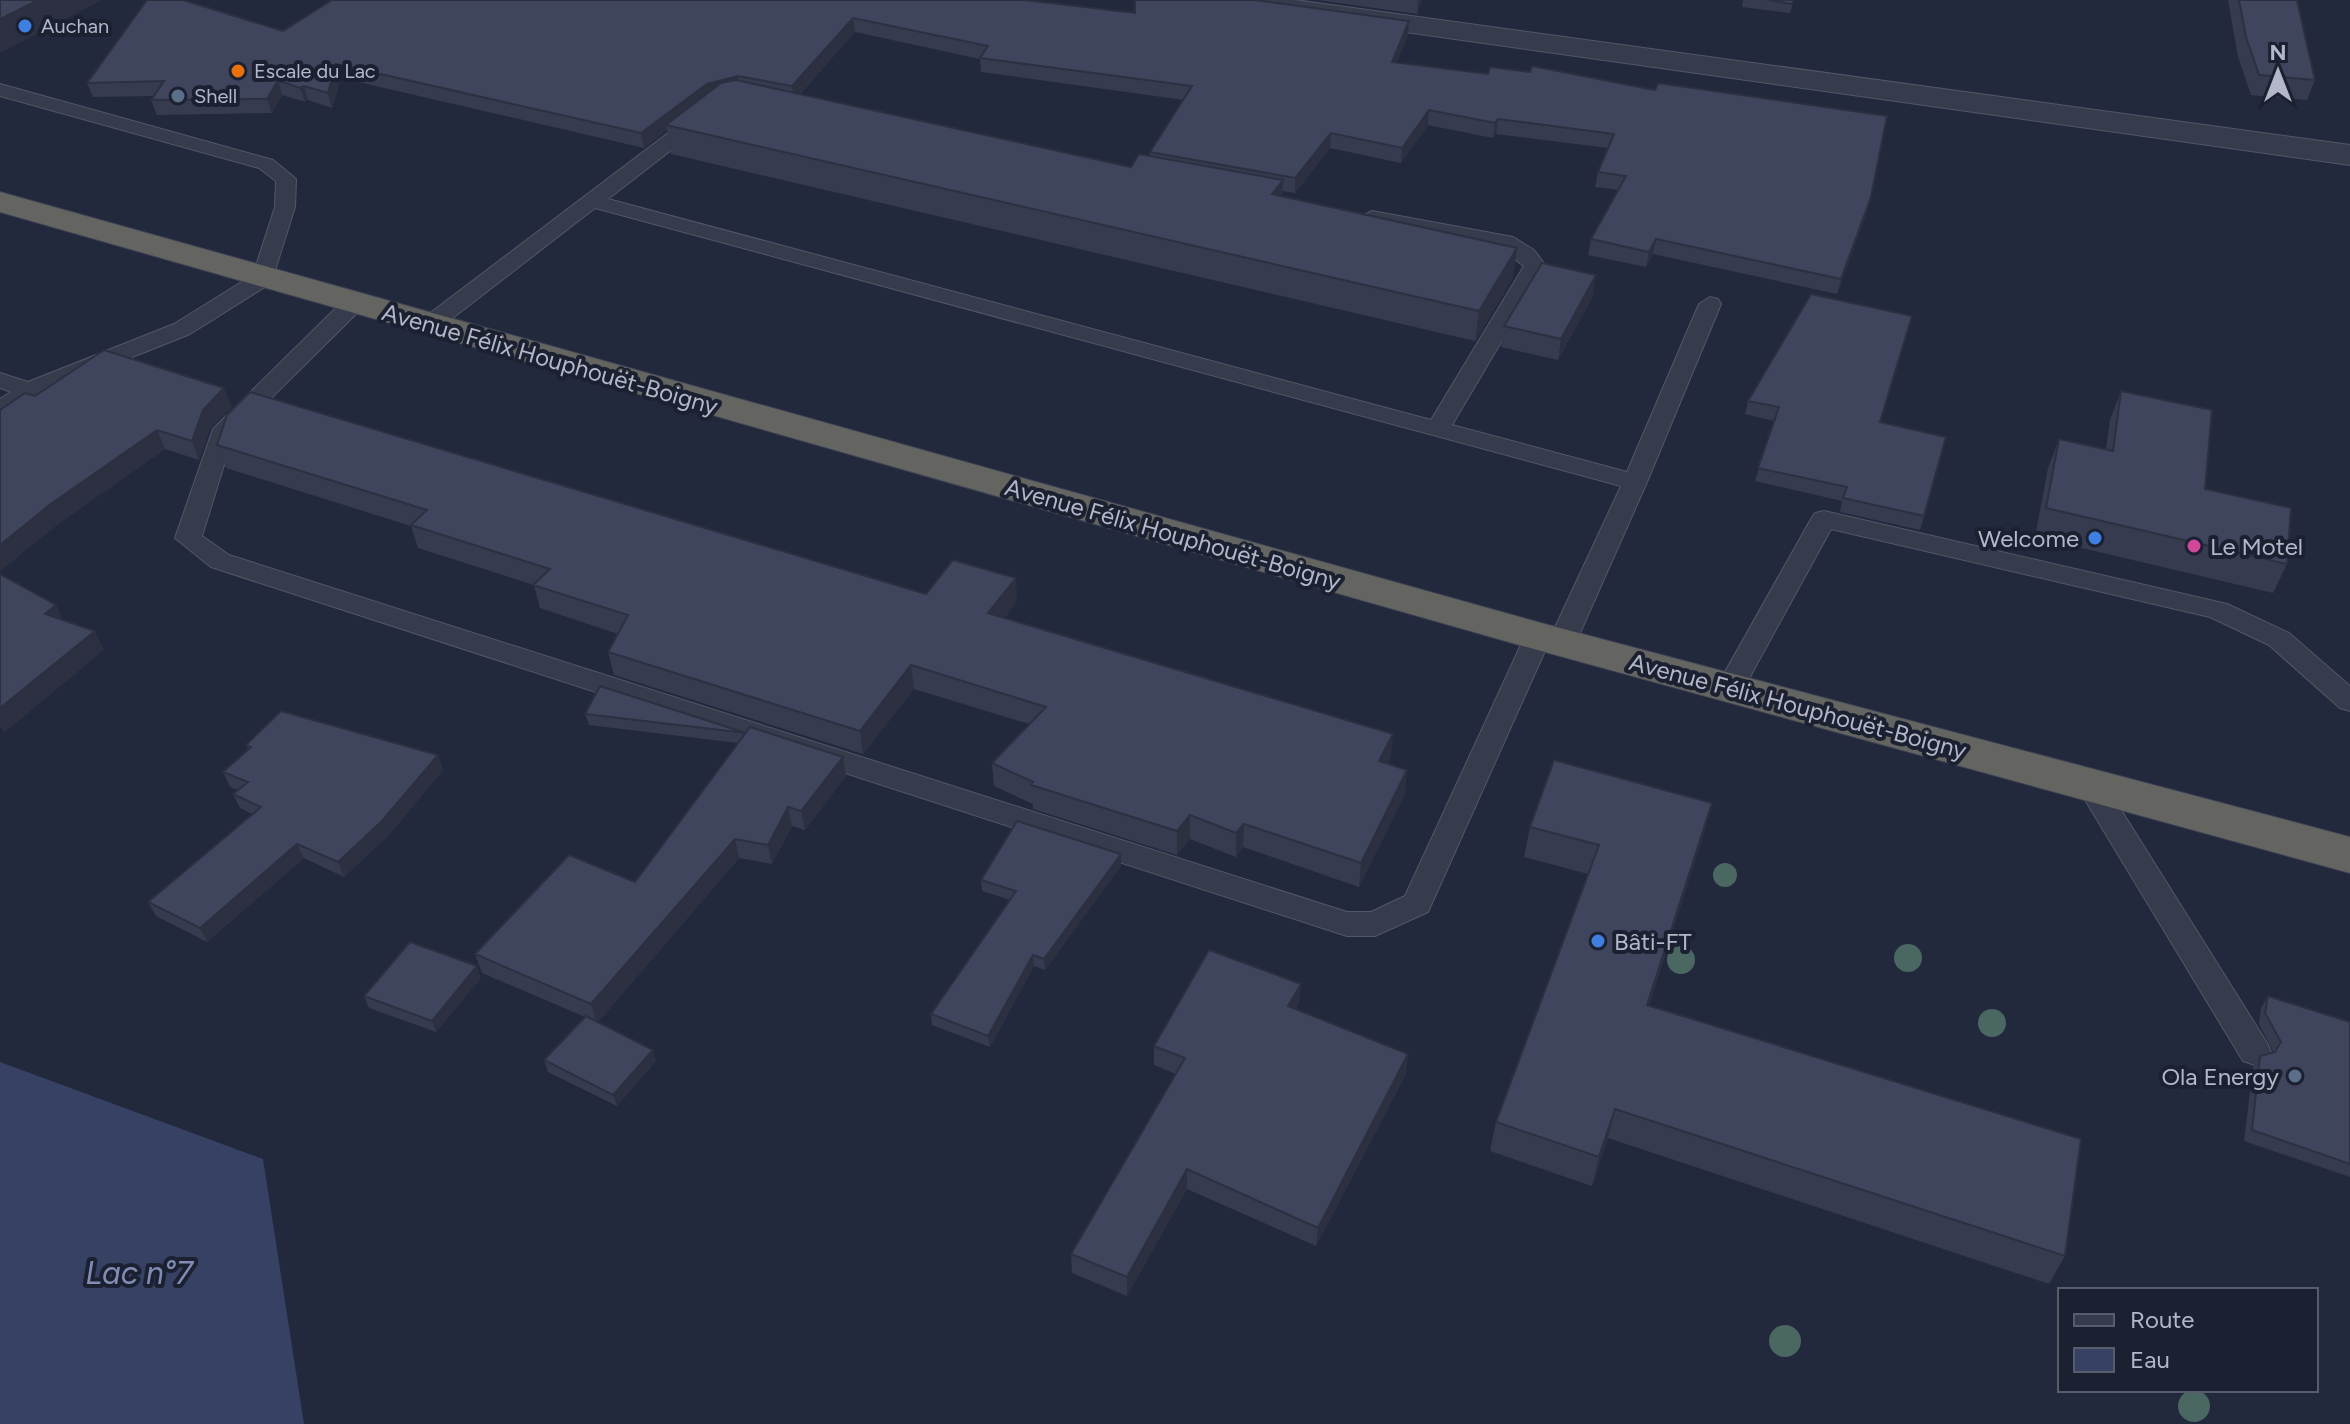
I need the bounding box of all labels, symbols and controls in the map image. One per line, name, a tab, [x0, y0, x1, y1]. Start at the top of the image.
place label: Auchan	[41, 14, 109, 38]
marker: Auchan	[16, 17, 34, 35]
north arrow	[2238, 32, 2318, 112]
text: N	[2269, 39, 2287, 66]
place label: Escale du Lac	[254, 59, 376, 83]
marker: Escale du Lac	[229, 62, 247, 80]
place label: Shell	[194, 84, 237, 108]
marker: Shell	[169, 87, 187, 105]
street label: Avenue Félix Houphouët-Boigny	[379, 297, 722, 421]
street label: Avenue Félix Houphouët-Boigny	[1002, 472, 1345, 596]
place label: Welcome	[1978, 524, 2079, 553]
marker: Welcome	[2086, 529, 2104, 547]
place label: Le Motel	[2210, 532, 2303, 561]
marker: Le Motel	[2185, 537, 2203, 555]
street label: Avenue Félix Houphouët-Boigny	[1626, 647, 1970, 765]
place label: Bâti-FT	[1614, 927, 1692, 956]
marker: Bâti-FT	[1589, 932, 1607, 950]
place label: Ola Energy	[2161, 1062, 2279, 1091]
marker: Ola Energy	[2286, 1067, 2304, 1085]
water label: Lac n°7	[85, 1254, 195, 1292]
legend	[2058, 1288, 2318, 1392]
text: Route	[2130, 1305, 2194, 1334]
text: Eau	[2130, 1345, 2170, 1374]

